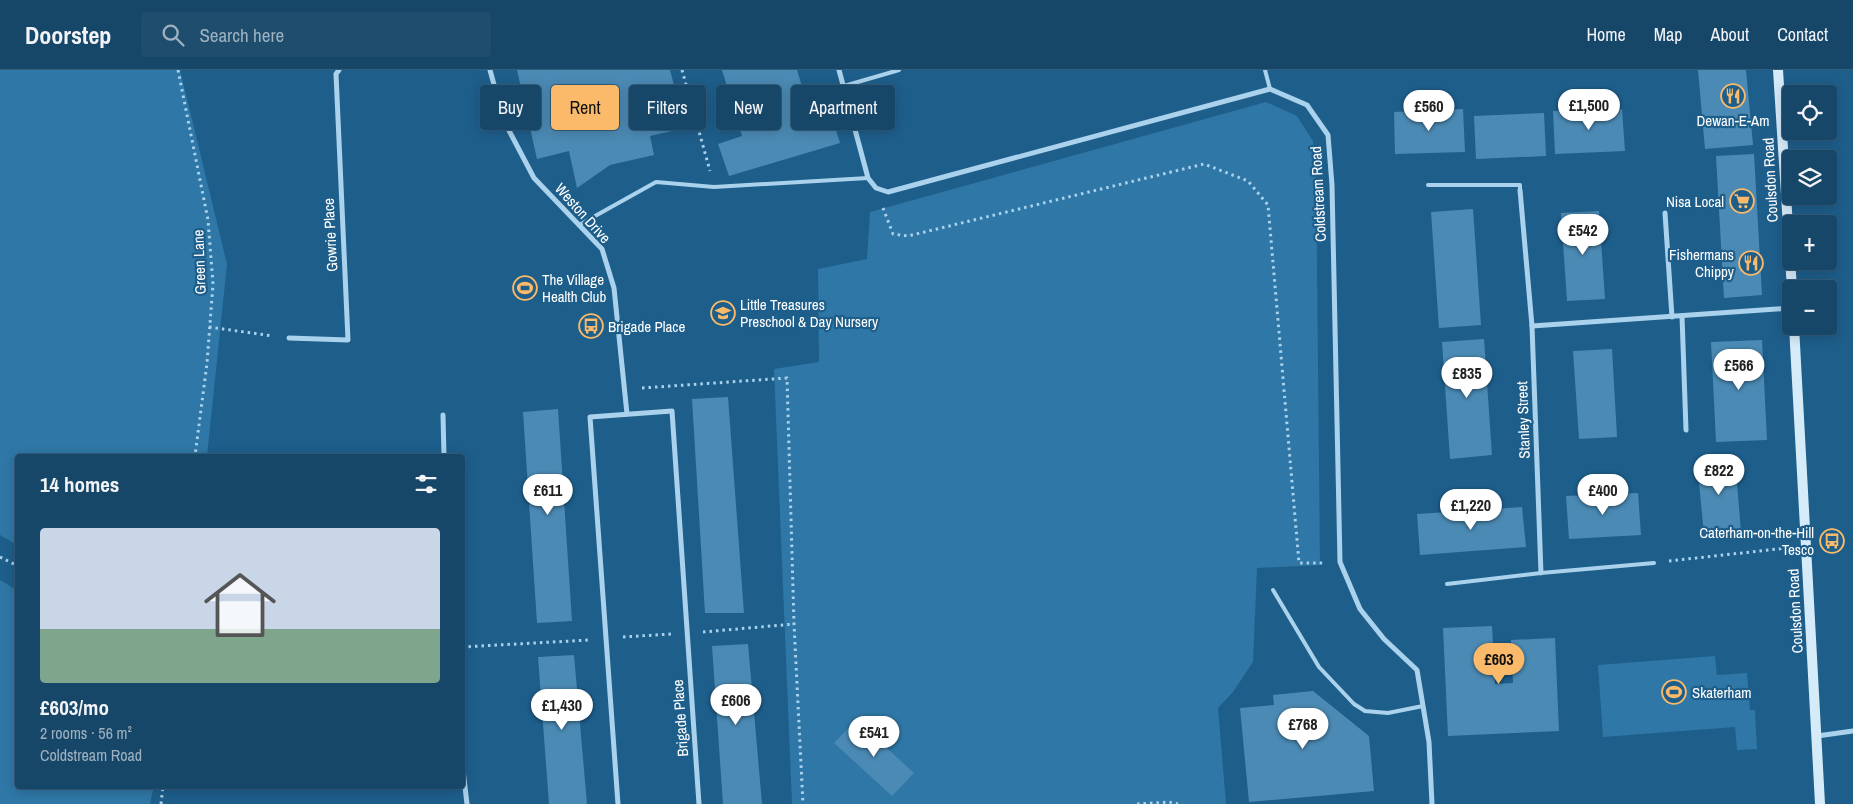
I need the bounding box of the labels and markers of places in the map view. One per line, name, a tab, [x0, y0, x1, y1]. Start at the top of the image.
restaurant icon: Dewan-E-Am	[1720, 83, 1746, 109]
pin: £1,500	[1548, 88, 1630, 131]
pin: £560	[1399, 90, 1459, 132]
place label: Dewan-E-Am	[1696, 110, 1770, 131]
supermarket icon: Nisa Local	[1729, 188, 1755, 214]
place label: Nisa Local	[1666, 191, 1724, 212]
pin: £542	[1553, 214, 1613, 256]
place label: Fishermans Chippy	[1669, 244, 1735, 282]
restaurant icon: Fishermans Chippy	[1738, 250, 1764, 276]
place label: The Village Health Club	[542, 269, 606, 307]
sports icon: The Village Health Club	[512, 275, 538, 301]
place label: Little Treasures Preschool & Day Nursery	[740, 294, 879, 332]
school or university icon: Little Treasures Preschool & Day Nursery	[710, 300, 736, 326]
bus stop icon: Brigade Place	[578, 313, 604, 339]
place label: Brigade Place	[608, 316, 685, 337]
pin: £566	[1709, 348, 1769, 391]
pin: £835	[1437, 356, 1497, 399]
pin: £822	[1689, 454, 1749, 496]
pin: £611	[518, 474, 578, 516]
pin: £400	[1573, 474, 1633, 516]
pin: £1,220	[1430, 488, 1512, 531]
place label: Caterham-on-the-Hill Tesco	[1699, 522, 1814, 560]
bus stop icon: Caterham-on-the-Hill Tesco	[1819, 528, 1845, 554]
pin: £603	[1469, 642, 1529, 685]
sports icon: Skaterham	[1661, 679, 1687, 705]
place label: Skaterham	[1692, 682, 1751, 703]
pin: £606	[706, 684, 766, 726]
pin: £1,430	[521, 688, 603, 731]
pin: £768	[1273, 708, 1333, 750]
pin: £541	[844, 716, 904, 758]

